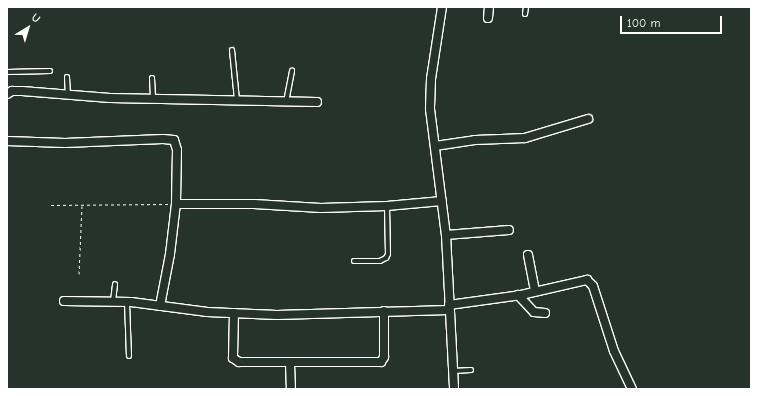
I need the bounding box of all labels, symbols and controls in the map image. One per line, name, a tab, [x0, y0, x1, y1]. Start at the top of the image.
north arrow	[8, 8, 48, 48]
scale bar	[622, 8, 724, 34]
text: U	[29, 11, 43, 26]
text: 100 m	[627, 16, 660, 30]

